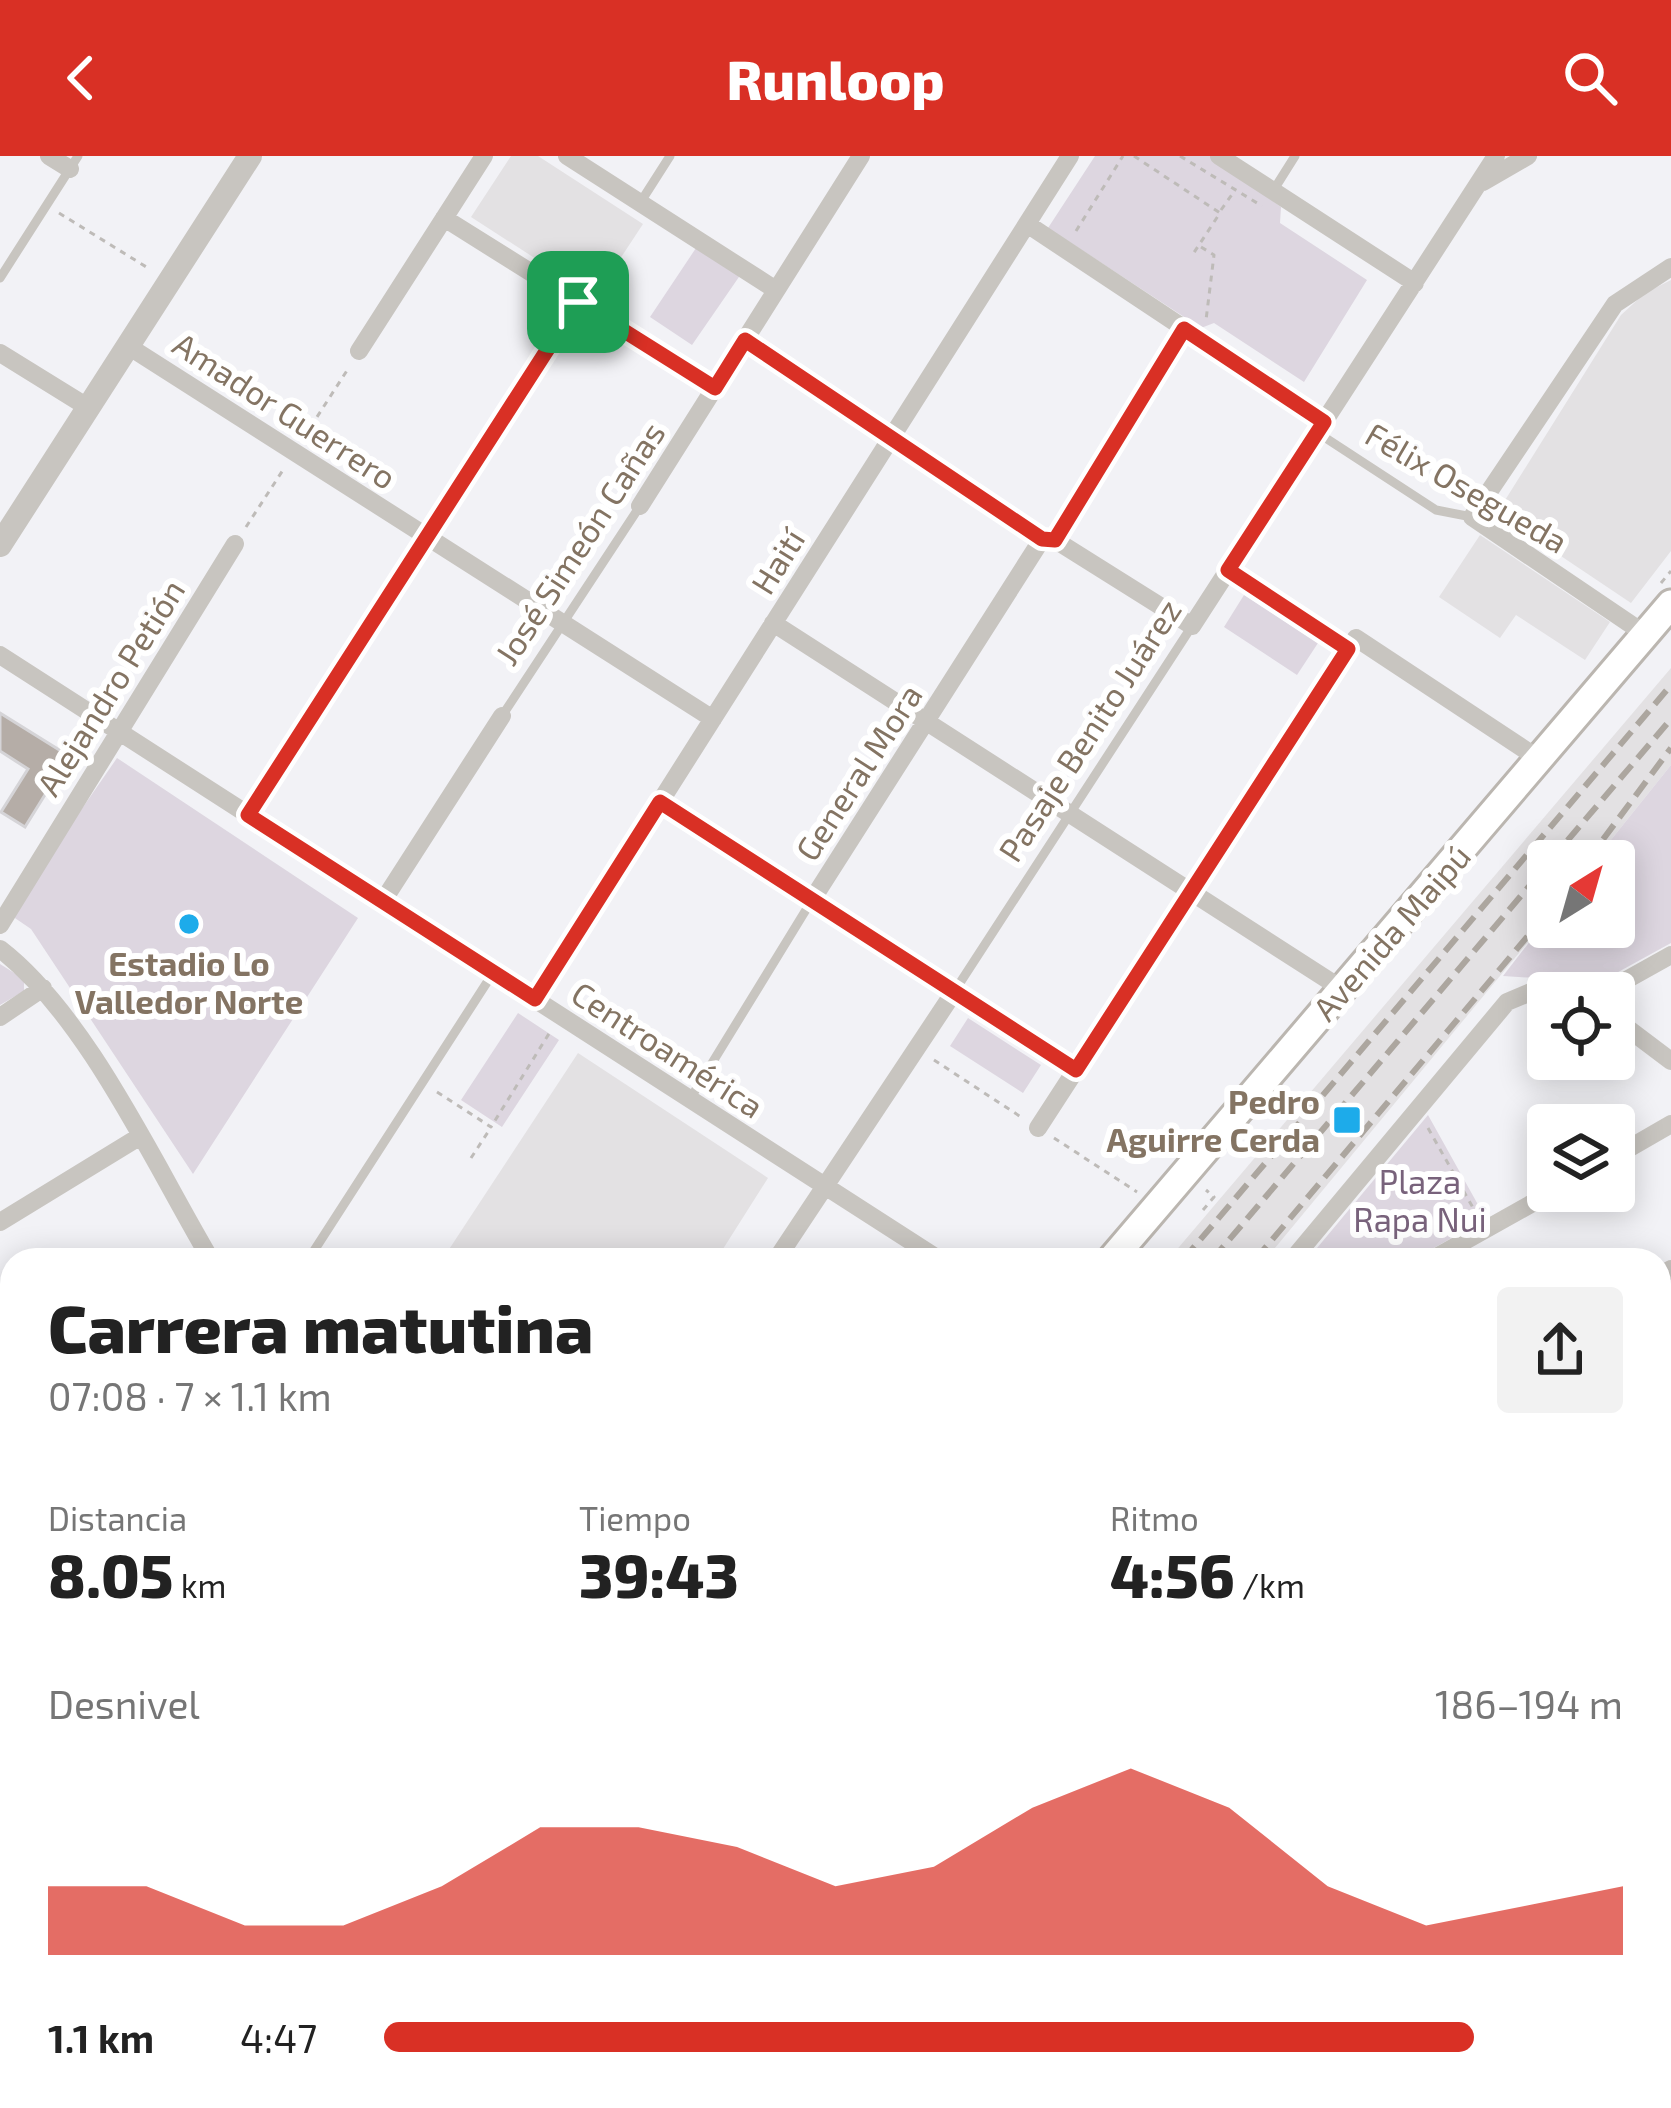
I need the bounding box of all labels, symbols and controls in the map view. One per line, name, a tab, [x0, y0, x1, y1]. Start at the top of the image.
icon: back	[48, 45, 114, 111]
icon: search	[1557, 45, 1623, 111]
text: Runloop	[727, 46, 945, 111]
pin	[527, 251, 629, 353]
icon: arrive	[545, 269, 611, 335]
street label: Amador Guerrero	[166, 323, 404, 497]
street label: Félix Osegueda	[1359, 413, 1575, 561]
street label: José Simeón Cañas	[486, 414, 672, 672]
street label: Haití	[742, 520, 813, 601]
street label: Alejandro Petión	[28, 572, 192, 802]
street label: Pasaje Benito Juárez	[989, 591, 1189, 869]
street label: General Mora	[786, 676, 930, 868]
street label: Avenida Maipú	[1304, 836, 1478, 1028]
north arrow	[1527, 840, 1635, 948]
map controls	[1527, 840, 1635, 1212]
marker: Estadio Lo Valledor Norte	[176, 911, 202, 937]
place label: Estadio Lo Valledor Norte	[75, 943, 303, 1021]
street label: Centroamérica	[565, 972, 771, 1126]
button: locate	[1527, 972, 1635, 1080]
place label: Pedro Aguirre Cerda	[1107, 1081, 1320, 1159]
marker: Pedro Aguirre Cerda	[1331, 1104, 1363, 1136]
button: layers	[1527, 1104, 1635, 1212]
park label: Plaza Rapa Nui	[1353, 1161, 1487, 1239]
text: Carrera matutina	[48, 1287, 593, 1366]
button: share	[1497, 1287, 1623, 1413]
text: 07:08 · 7 × 1.1 km	[48, 1372, 332, 1419]
text: Distancia	[48, 1498, 187, 1538]
text: Tiempo	[579, 1498, 691, 1538]
text: Ritmo	[1110, 1498, 1199, 1538]
text: 8.05	[48, 1538, 173, 1610]
text: 39:43	[579, 1538, 739, 1610]
text: 4:56	[1110, 1538, 1235, 1610]
text: km	[173, 1565, 227, 1605]
text: /km	[1235, 1565, 1305, 1605]
text: Desnivel	[48, 1680, 200, 1727]
text: 186–194 m	[1435, 1680, 1623, 1727]
text: 1.1 km	[48, 2014, 154, 2061]
text: 4:47	[240, 2014, 317, 2061]

